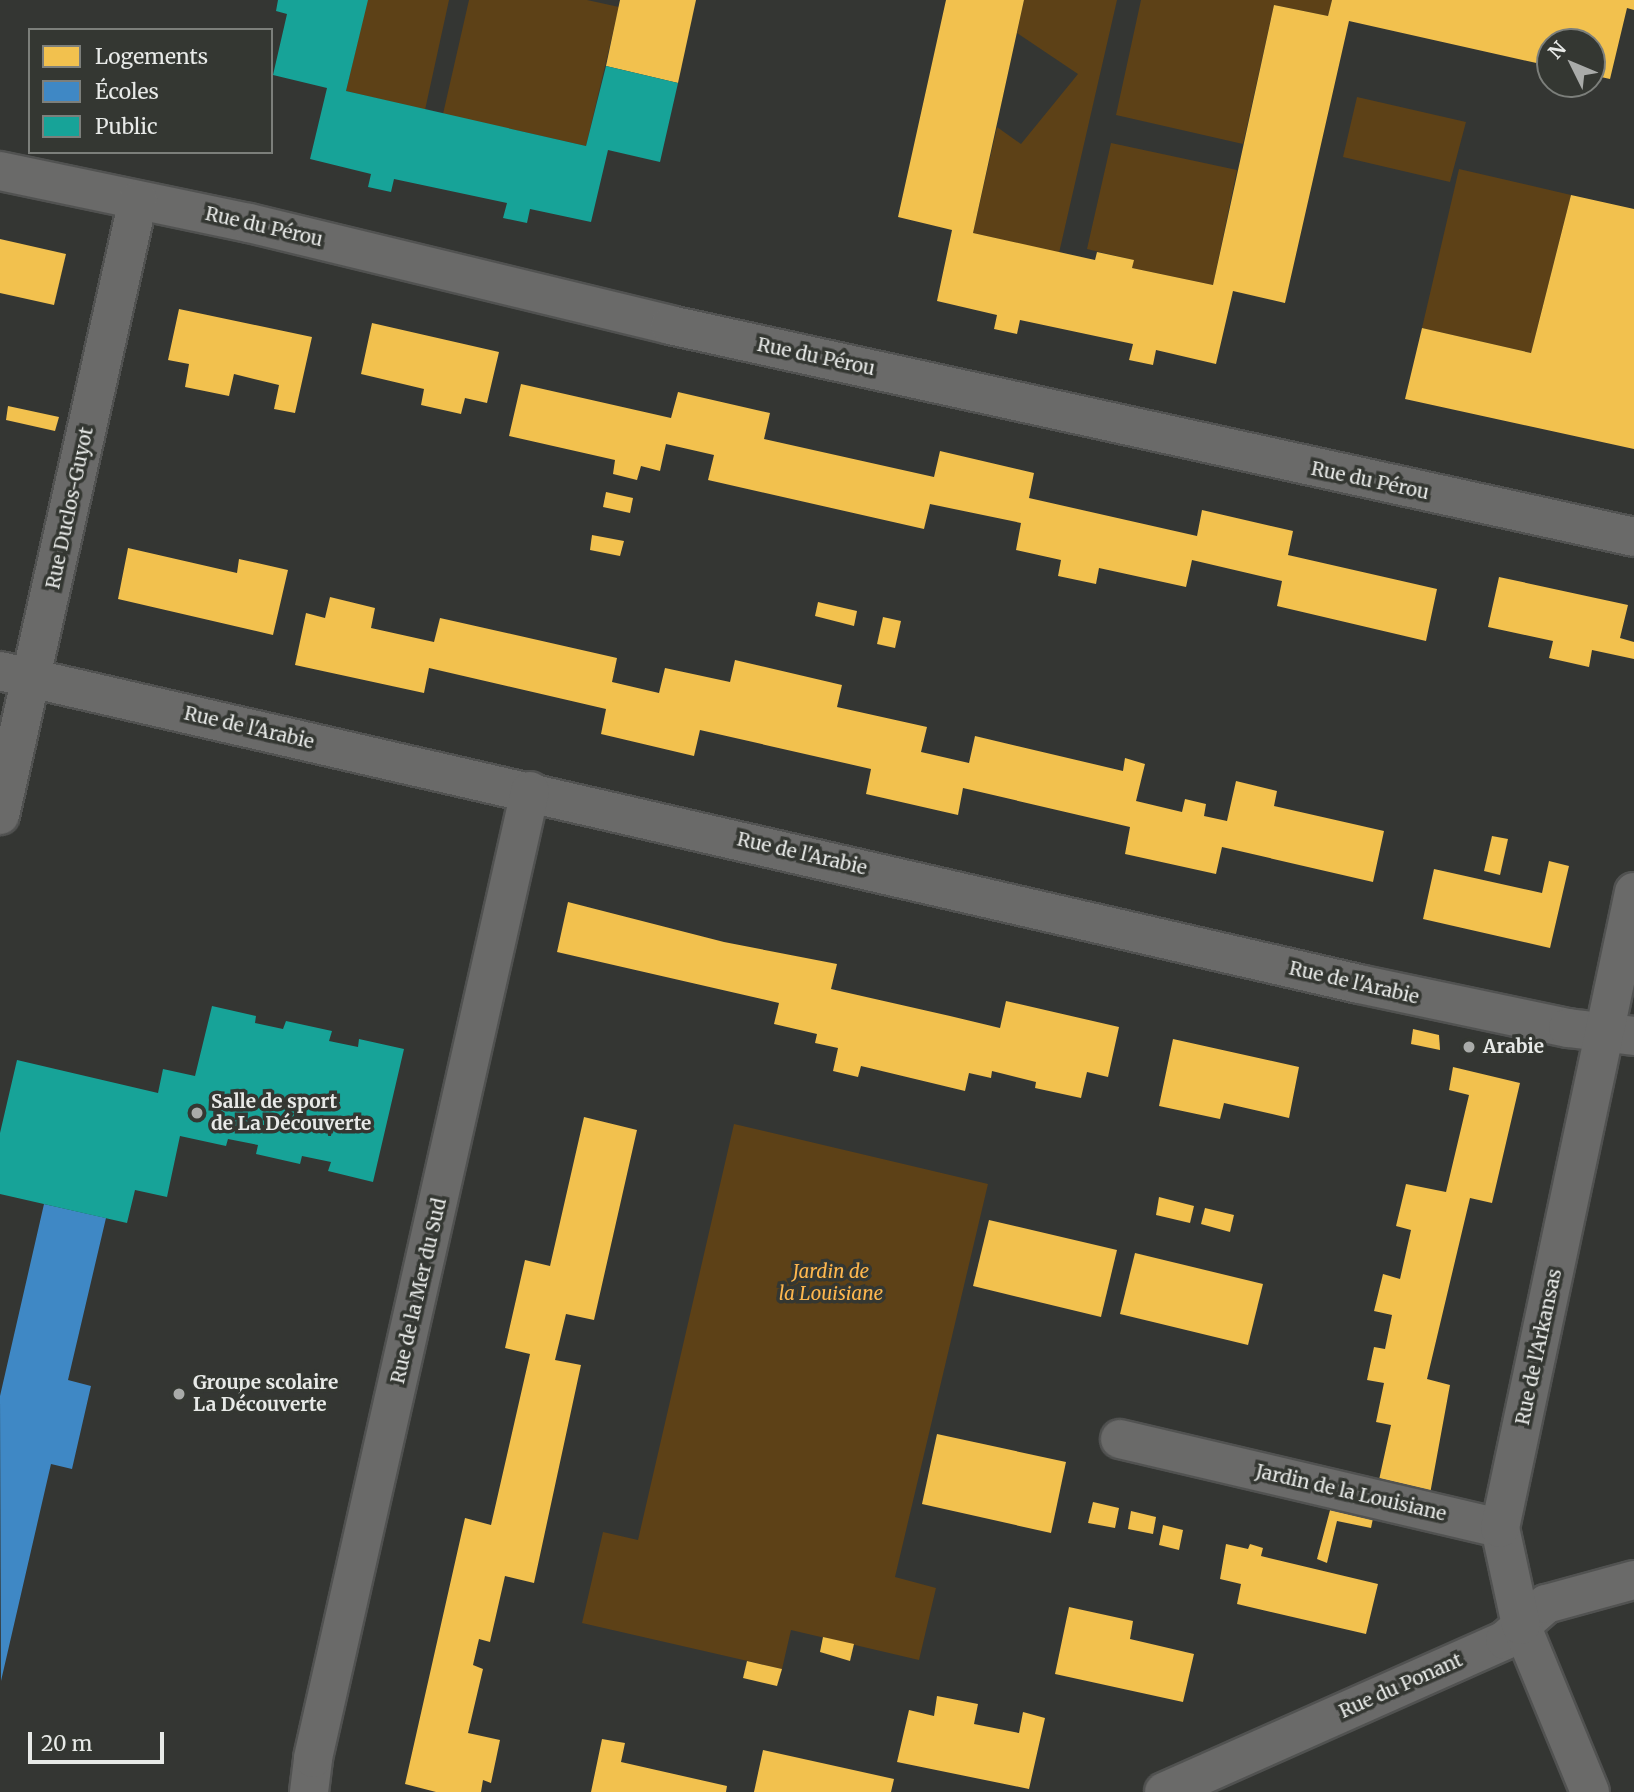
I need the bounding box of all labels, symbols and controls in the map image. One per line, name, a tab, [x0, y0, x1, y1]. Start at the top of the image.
legend	[28, 28, 273, 154]
north arrow	[1536, 28, 1606, 98]
text: N	[1543, 36, 1571, 64]
text: Logements	[95, 43, 208, 70]
text: Écoles	[95, 78, 159, 105]
text: Public	[95, 113, 158, 140]
street label: Rue du Pérou	[203, 202, 325, 252]
street label: Rue du Pérou	[755, 333, 877, 381]
street label: Rue Duclos-Guyot	[42, 425, 98, 591]
street label: Rue du Pérou	[1309, 457, 1431, 505]
street label: Rue de l'Arabie	[182, 702, 316, 754]
street label: Rue de l'Arabie	[735, 828, 869, 880]
street label: Rue de l'Arabie	[1287, 957, 1421, 1009]
place label: Arabie	[1483, 1036, 1544, 1058]
marker: Arabie	[1461, 1039, 1477, 1055]
place label: Salle de sport de La Découverte	[211, 1091, 371, 1135]
marker: Salle de sport de La Découverte	[189, 1105, 205, 1121]
street label: Rue de la Mer du Sud	[387, 1196, 451, 1386]
park label: Jardin de la Louisiane	[779, 1261, 883, 1305]
street label: Rue de l'Arkansas	[1511, 1267, 1567, 1427]
place label: Groupe scolaire La Découverte	[193, 1372, 338, 1416]
marker: Groupe scolaire La Découverte	[171, 1386, 187, 1402]
street label: Jardin de la Louisiane	[1253, 1460, 1449, 1526]
street label: Rue du Ponant	[1336, 1649, 1466, 1723]
scale bar	[32, 1718, 168, 1762]
text: 20 m	[41, 1730, 92, 1757]

